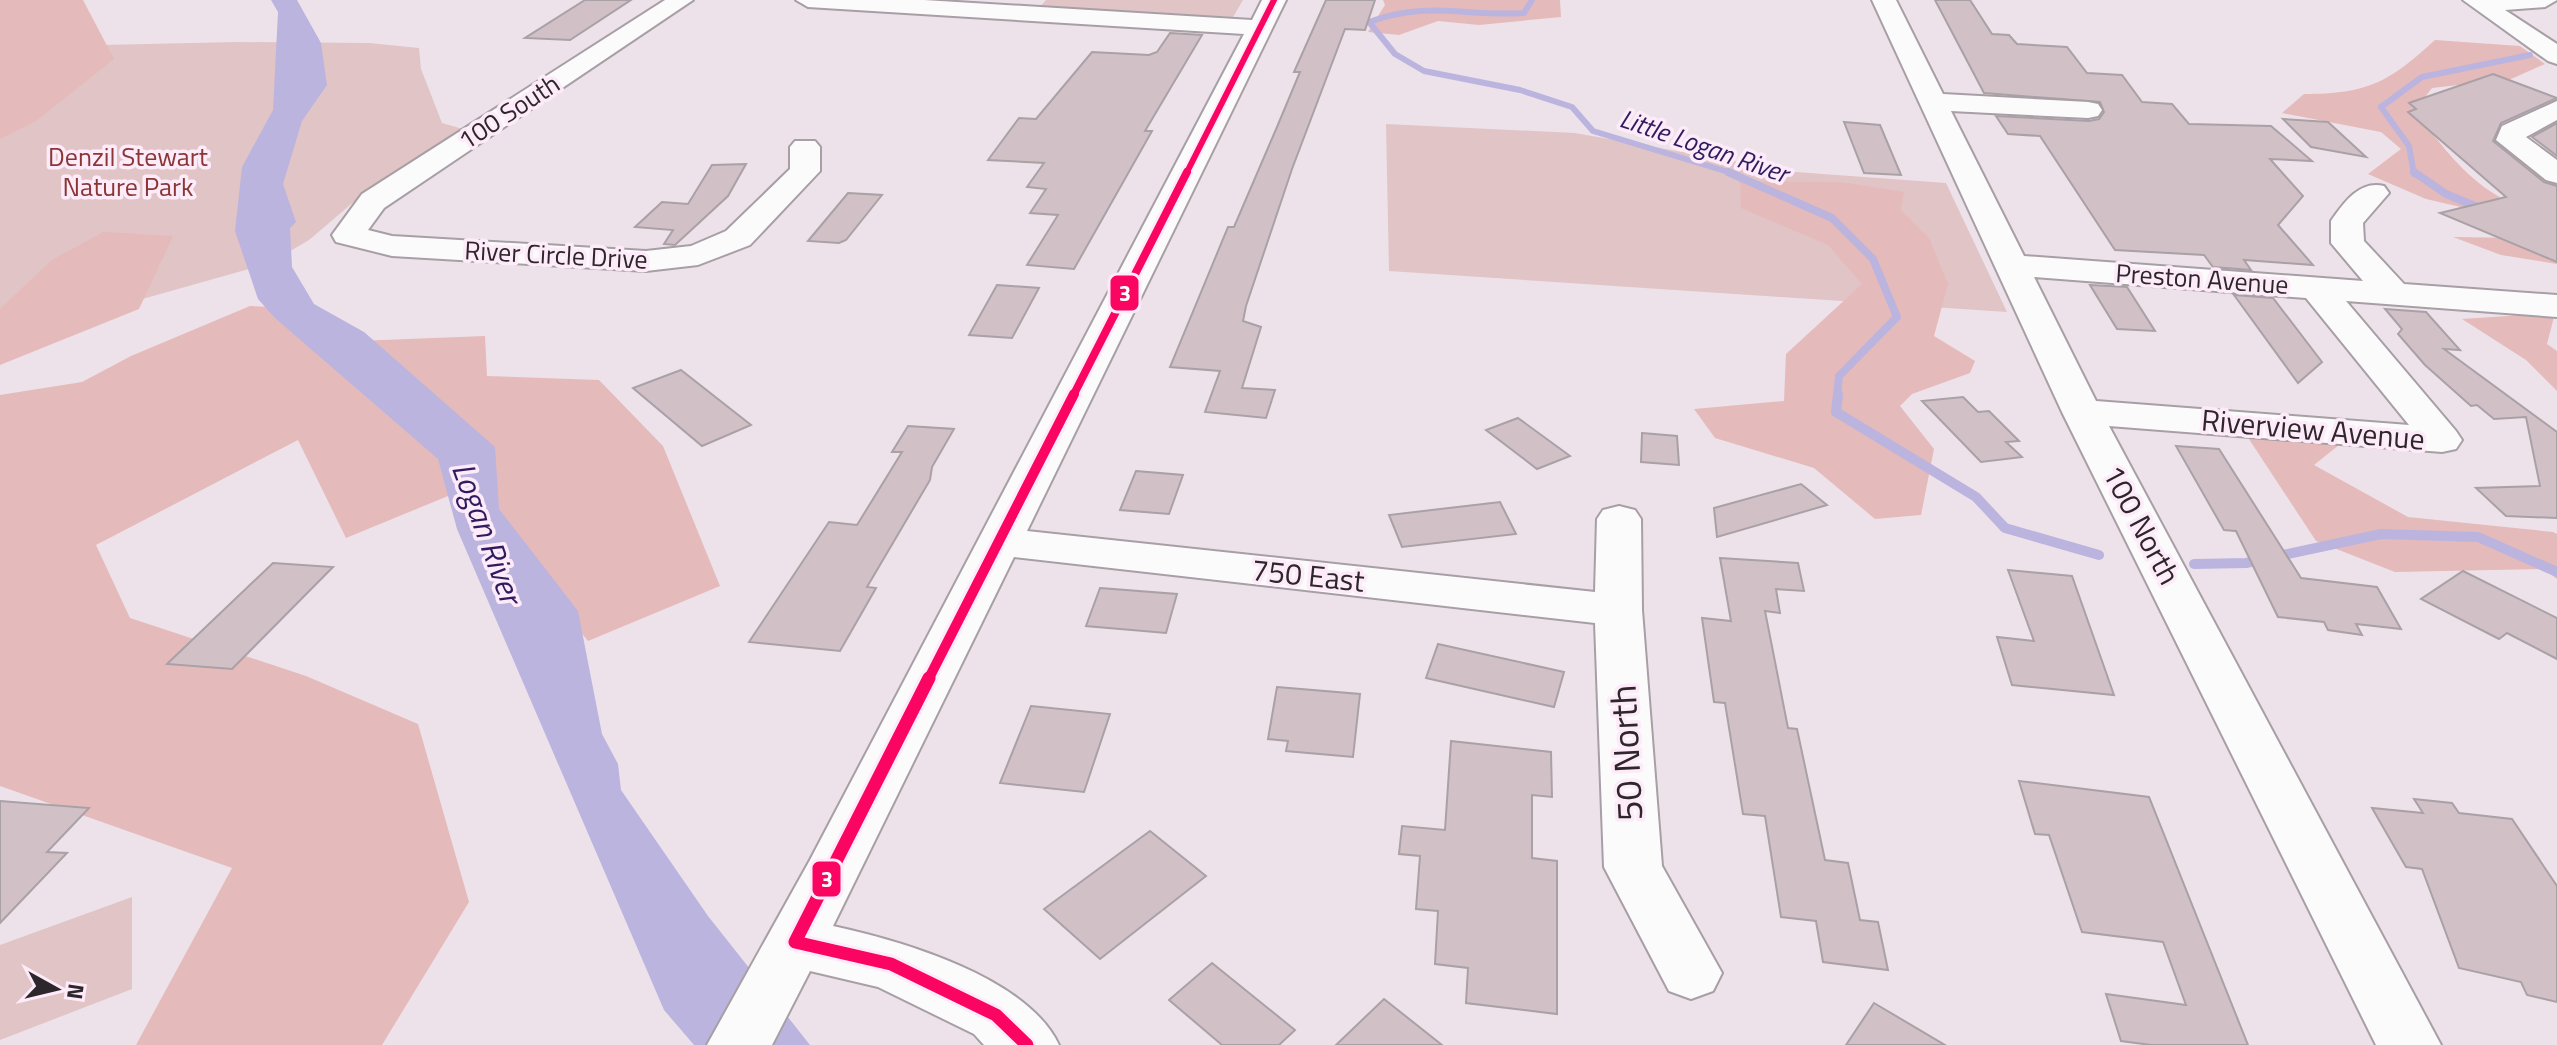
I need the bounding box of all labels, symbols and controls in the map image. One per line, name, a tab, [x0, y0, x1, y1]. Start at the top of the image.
street label: 100 South	[450, 64, 567, 159]
water label: Little Logan River	[1615, 98, 1796, 193]
park label: Denzil Stewart Nature Park	[48, 137, 208, 206]
street label: River Circle Drive	[463, 230, 649, 279]
street label: Preston Avenue	[2114, 253, 2290, 304]
line badge: 3	[1109, 274, 1140, 312]
text: 3	[1119, 276, 1131, 310]
street label: Riverview Avenue	[2199, 396, 2427, 462]
water label: Logan River	[440, 455, 537, 614]
street label: 100 North	[2091, 456, 2193, 593]
street label: 750 East	[1249, 546, 1367, 604]
street label: 50 North	[1594, 684, 1657, 822]
line badge: 3	[811, 860, 842, 898]
text: 3	[821, 862, 833, 896]
north arrow	[16, 949, 96, 1029]
text: N	[58, 982, 94, 1002]

